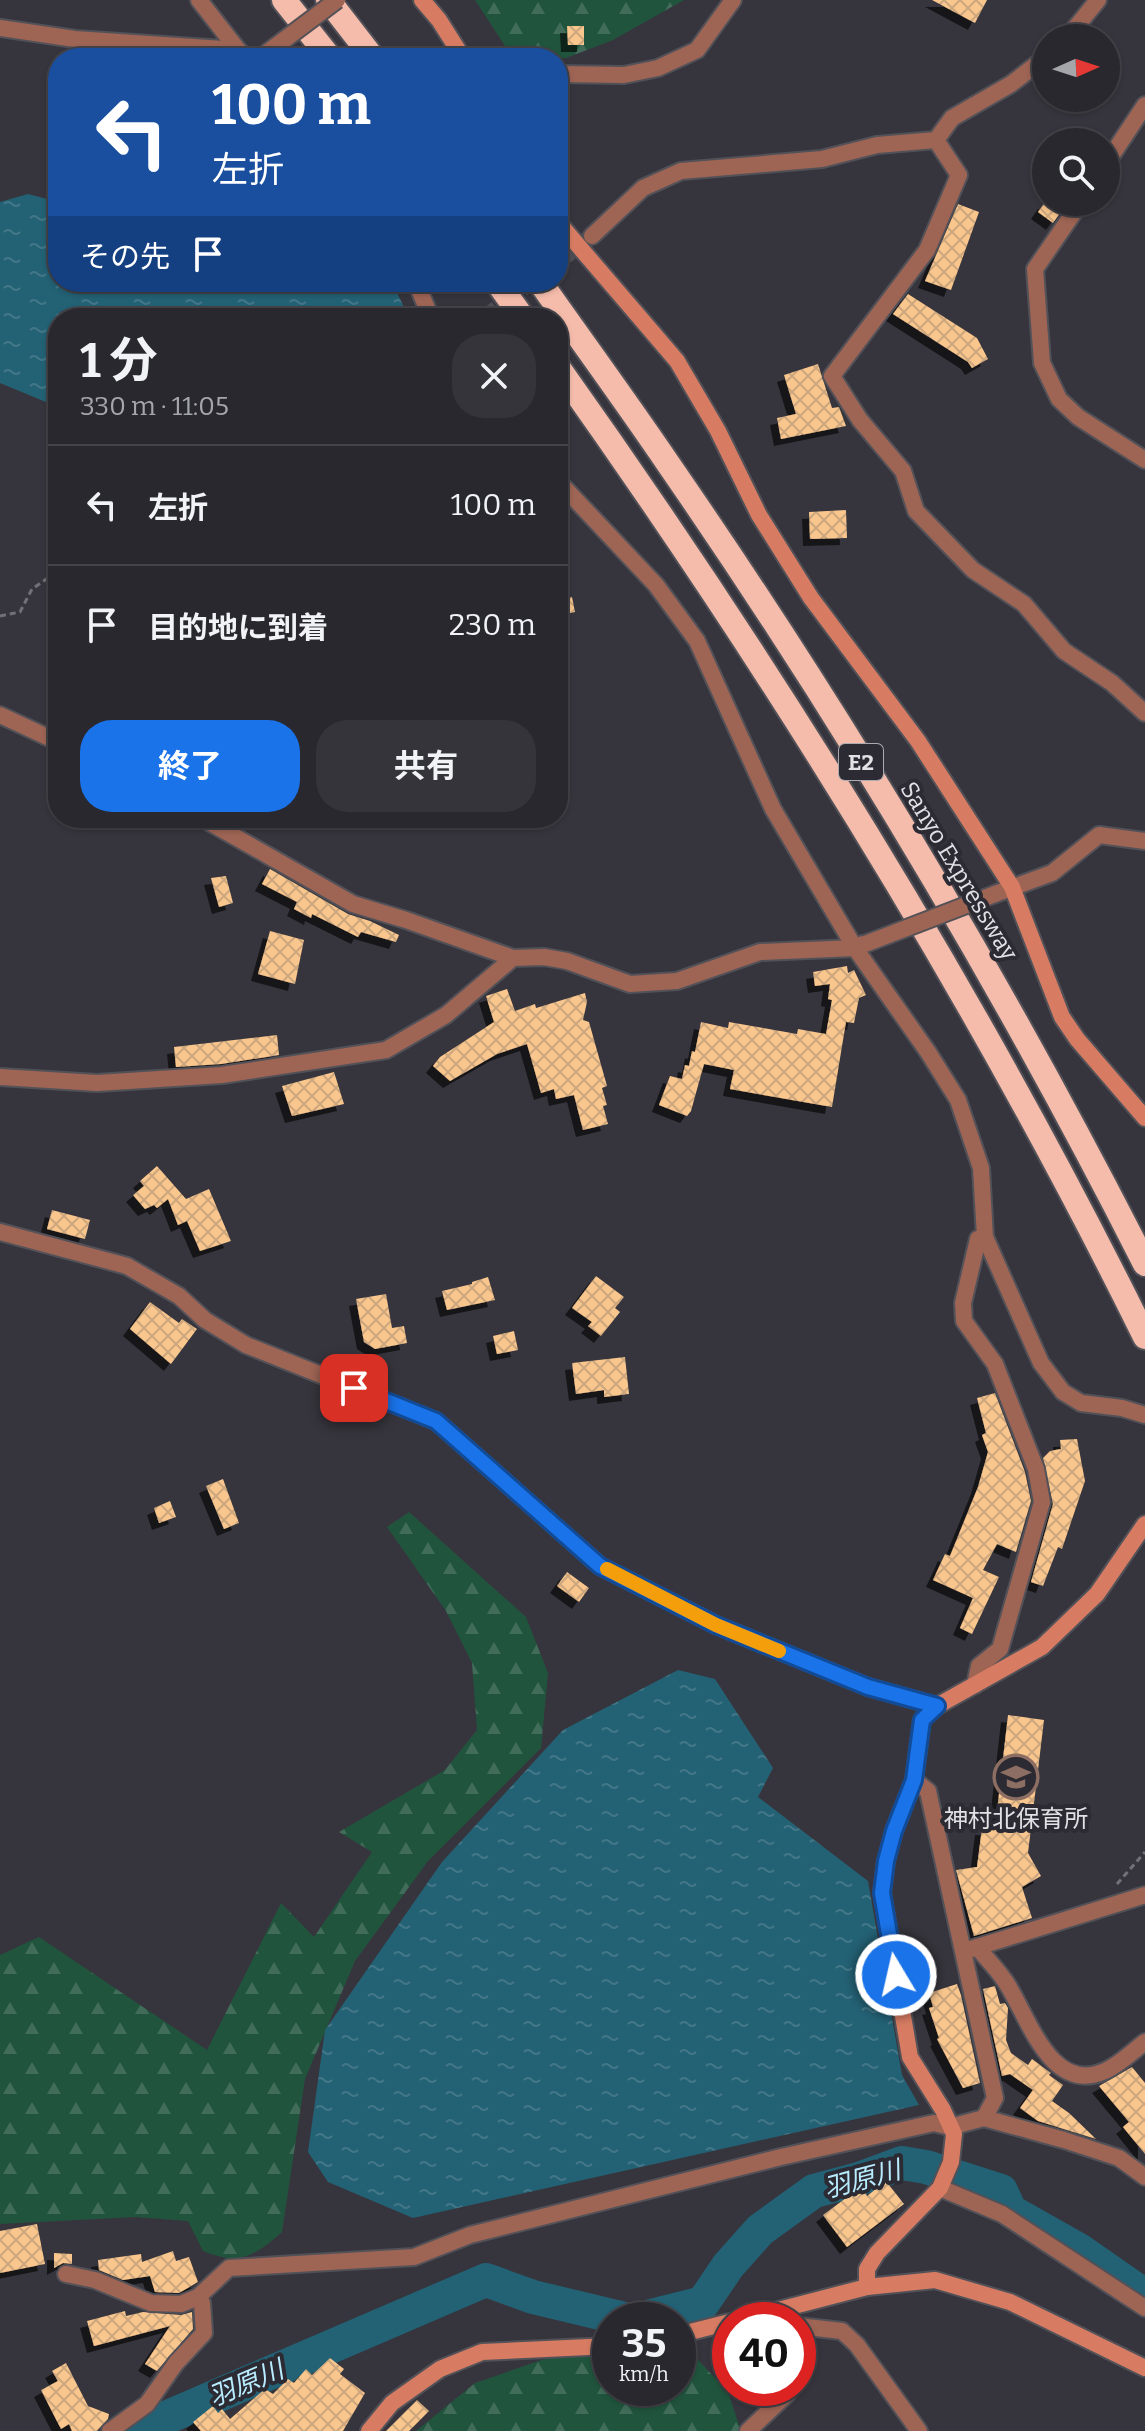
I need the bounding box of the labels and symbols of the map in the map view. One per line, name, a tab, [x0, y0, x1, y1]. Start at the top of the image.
north arrow	[1032, 24, 1120, 112]
road number: E2	[839, 744, 883, 780]
street label: Sanyo Expressway	[895, 777, 1023, 966]
pin	[320, 1354, 388, 1422]
school or university icon: 神村北保育所	[992, 1753, 1040, 1801]
place label: 神村北保育所	[944, 1805, 1088, 1833]
position arrow	[854, 1933, 938, 2017]
water label: 羽原川	[820, 2154, 907, 2205]
speed limit sign: 40	[712, 2302, 816, 2406]
water label: 羽原川	[204, 2353, 291, 2413]

